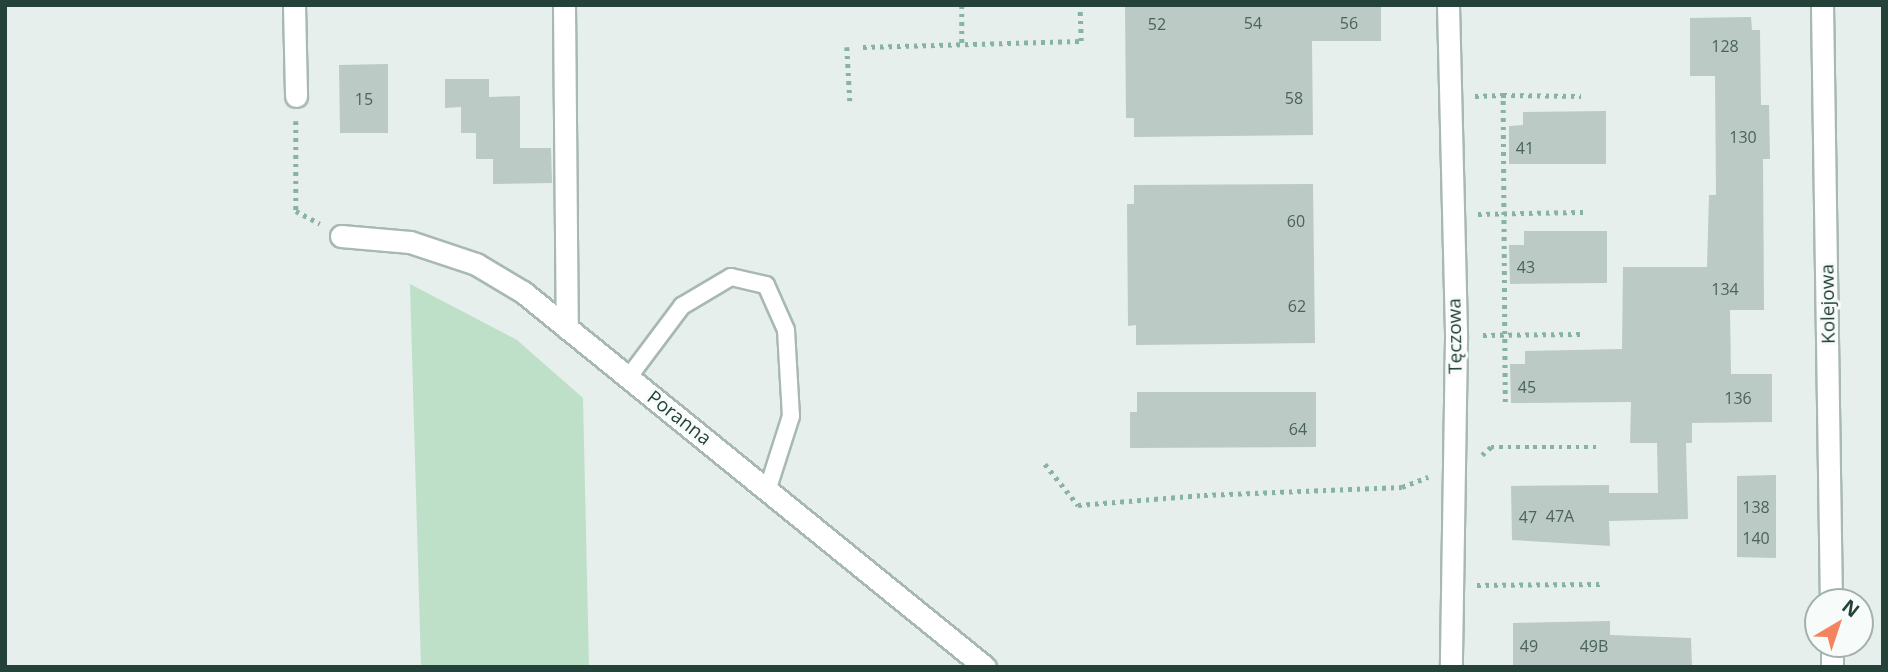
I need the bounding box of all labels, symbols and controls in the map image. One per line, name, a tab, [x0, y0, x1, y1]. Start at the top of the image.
house number: 54	[1244, 13, 1262, 33]
house number: 56	[1340, 13, 1358, 33]
house number: 52	[1148, 14, 1166, 34]
house number: 128	[1711, 36, 1739, 56]
house number: 58	[1285, 88, 1303, 108]
house number: 15	[355, 89, 373, 109]
house number: 130	[1729, 127, 1757, 147]
house number: 41	[1516, 138, 1534, 158]
house number: 60	[1287, 211, 1305, 231]
house number: 43	[1517, 257, 1535, 277]
street label: Kolejowa	[1816, 264, 1840, 344]
house number: 134	[1711, 279, 1739, 299]
house number: 62	[1288, 296, 1306, 316]
street label: Tęczowa	[1443, 298, 1467, 374]
house number: 45	[1518, 377, 1536, 397]
street label: Poranna	[642, 386, 716, 450]
house number: 136	[1724, 388, 1752, 408]
house number: 64	[1289, 419, 1307, 439]
house number: 138	[1742, 497, 1770, 517]
house number: 47A	[1546, 506, 1574, 526]
house number: 47	[1519, 507, 1537, 527]
house number: 140	[1742, 528, 1770, 548]
north arrow	[1804, 588, 1874, 658]
text: N	[1837, 593, 1865, 623]
house number: 49	[1520, 636, 1538, 656]
house number: 49B	[1580, 636, 1608, 656]

